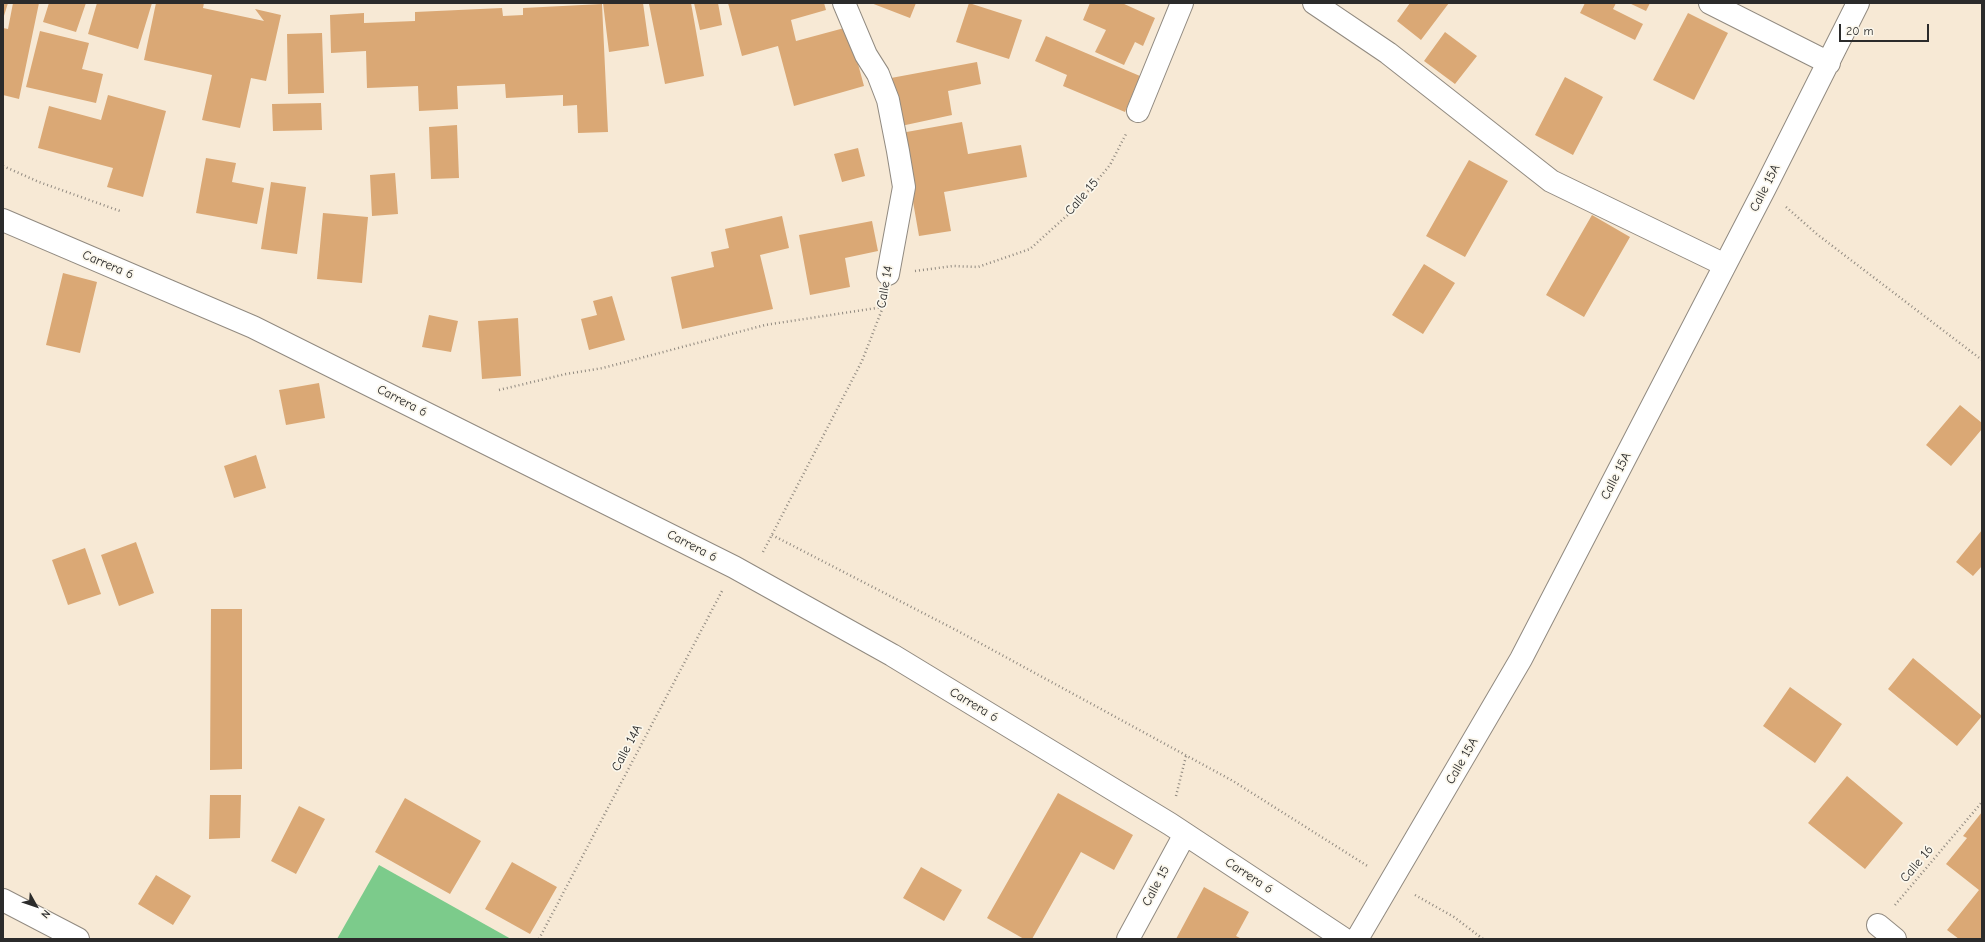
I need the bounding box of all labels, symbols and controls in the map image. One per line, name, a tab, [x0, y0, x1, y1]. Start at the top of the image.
scale bar	[1841, 16, 1931, 42]
text: 20 m	[1846, 24, 1874, 38]
street label: Calle 15A	[1746, 162, 1784, 214]
street label: Calle 15	[1062, 175, 1102, 219]
street label: Carrera 6	[80, 247, 136, 283]
street label: Calle 14	[874, 265, 896, 309]
street label: Carrera 6	[374, 382, 430, 420]
street label: Calle 15A	[1597, 450, 1635, 502]
street label: Carrera 6	[664, 527, 720, 565]
street label: Carrera 6	[947, 684, 1001, 726]
street label: Calle 14A	[608, 722, 646, 774]
street label: Calle 15A	[1442, 735, 1482, 787]
street label: Calle 16	[1897, 842, 1937, 886]
street label: Carrera 6	[1222, 855, 1276, 897]
street label: Calle 15	[1139, 863, 1173, 909]
north arrow	[16, 886, 56, 926]
text: N	[38, 907, 53, 921]

